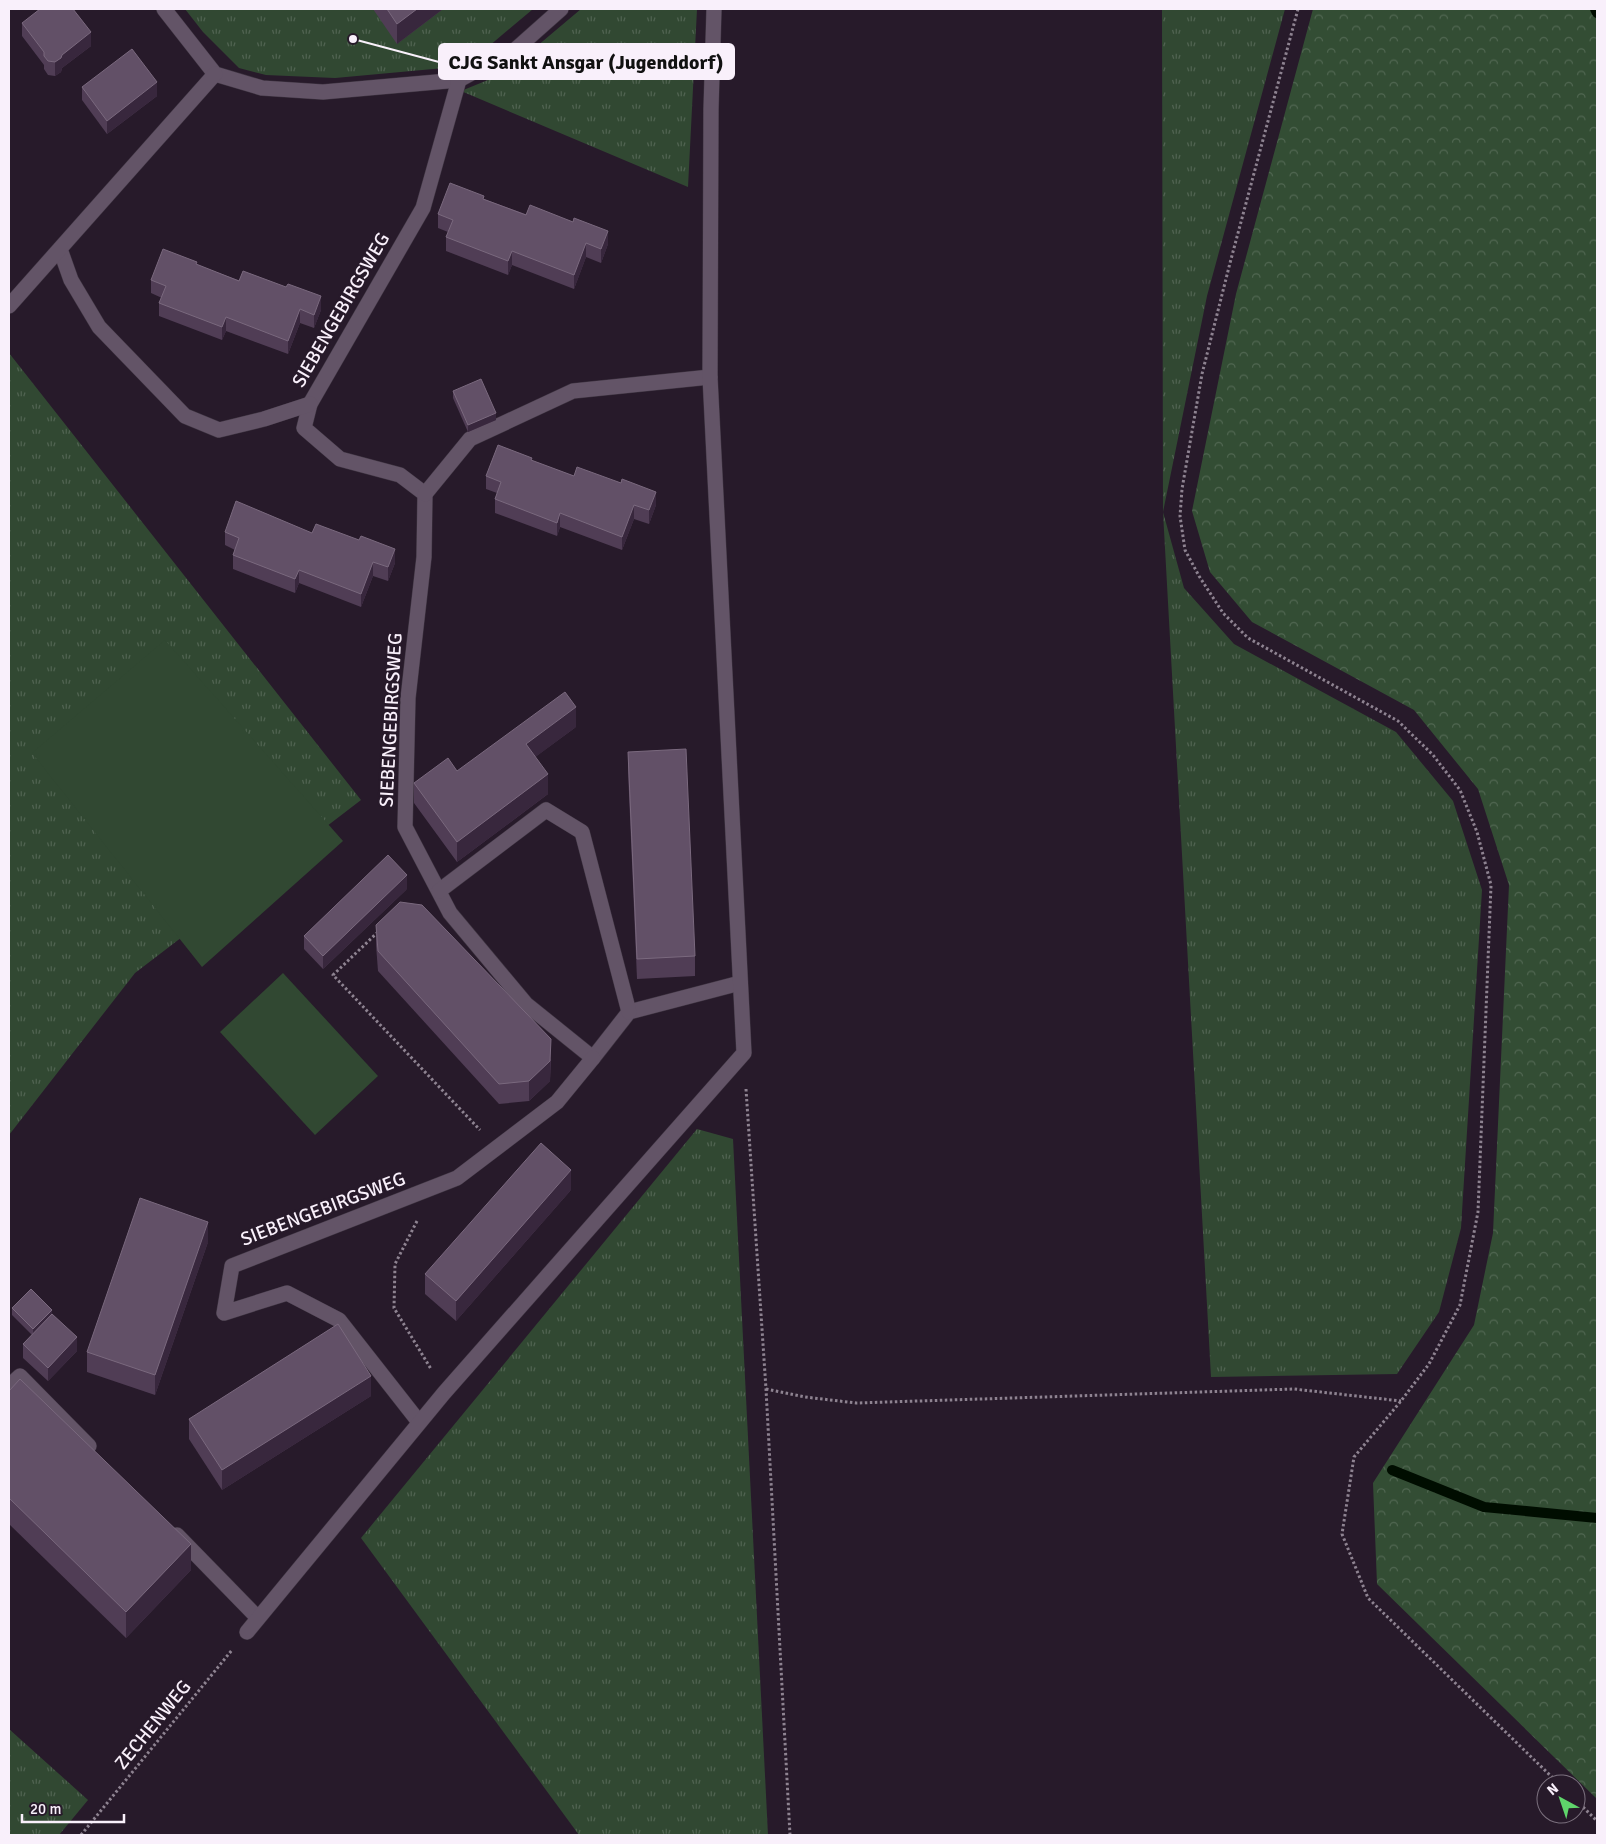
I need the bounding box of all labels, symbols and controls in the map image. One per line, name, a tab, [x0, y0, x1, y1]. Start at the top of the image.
callout: CJG Sankt Ansgar (Jugenddorf)	[439, 44, 734, 79]
text: CJG Sankt Ansgar (Jugenddorf)	[448, 50, 724, 75]
street label: SIEBENGEBIRGSWEG	[287, 228, 395, 392]
street label: SIEBENGEBIRGSWEG	[374, 632, 408, 808]
street label: SIEBENGEBIRGSWEG	[237, 1167, 409, 1251]
street label: ZECHENWEG	[110, 1675, 196, 1775]
north arrow	[1536, 1774, 1586, 1824]
text: N	[1544, 1780, 1562, 1799]
scale bar	[22, 1792, 125, 1824]
text: 20 m	[30, 1800, 61, 1818]

